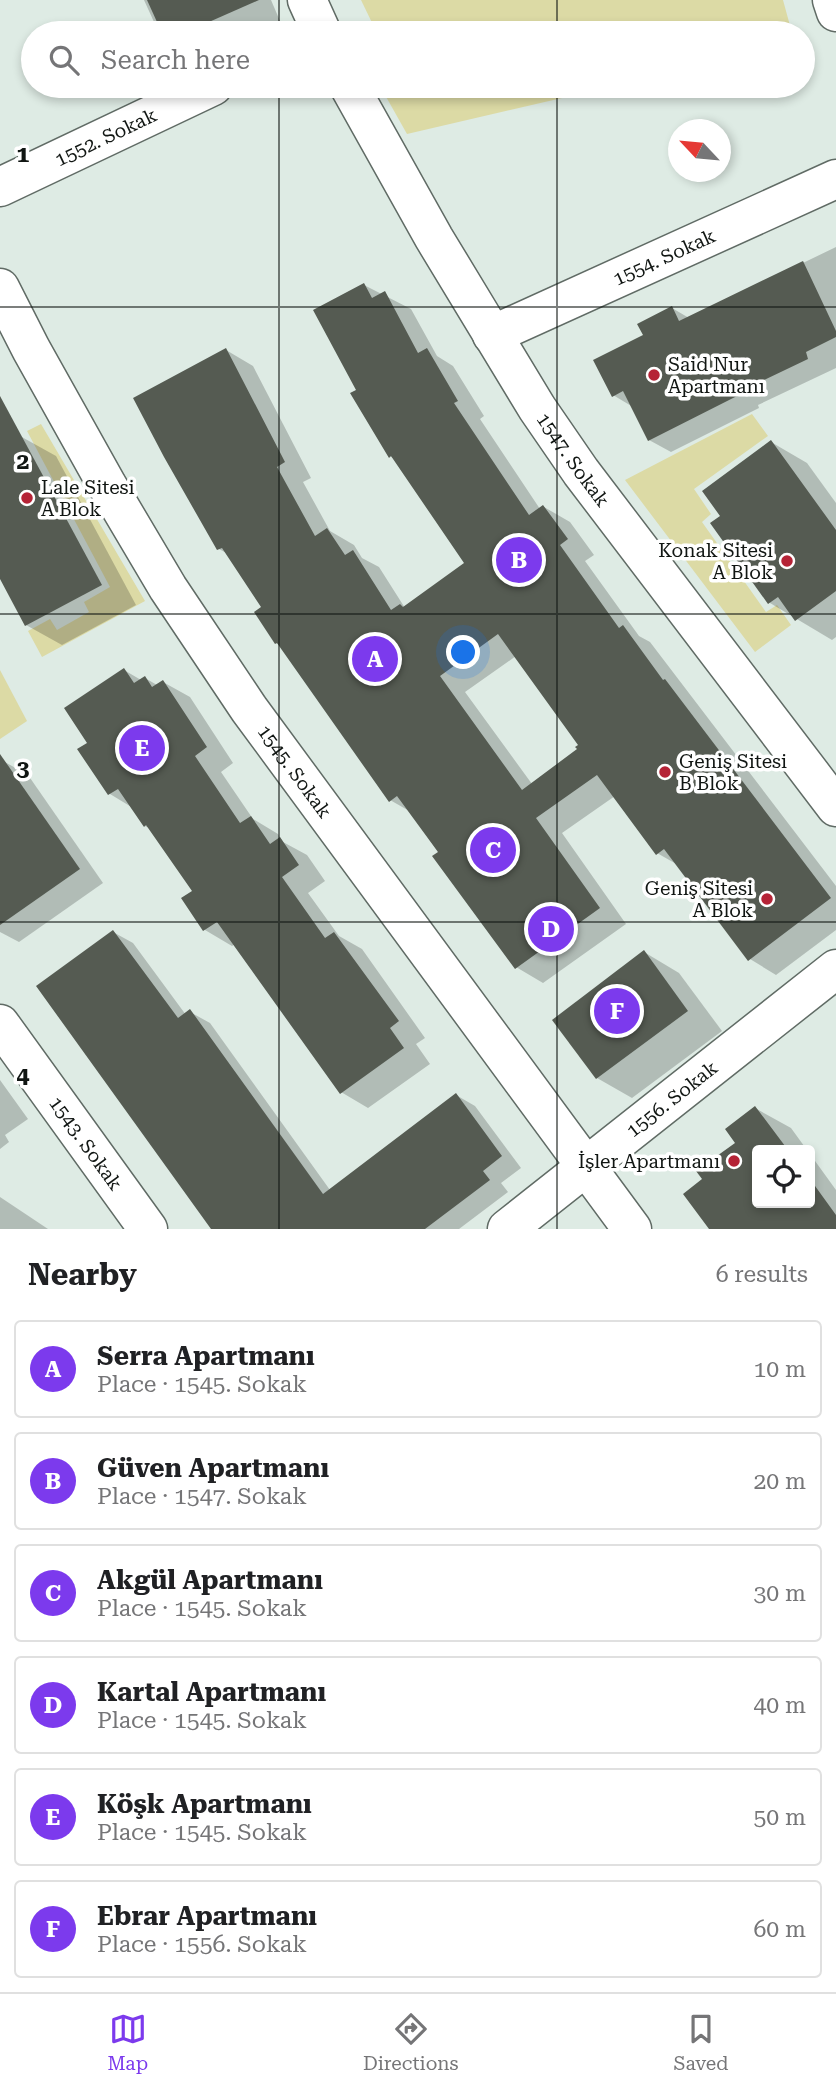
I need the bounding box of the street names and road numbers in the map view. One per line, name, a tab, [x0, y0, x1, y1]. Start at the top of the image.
street label: 1552. Sokak	[51, 103, 160, 171]
street label: 1554. Sokak	[609, 224, 719, 290]
street label: 1547. Sokak	[532, 408, 615, 511]
street label: 1545. Sokak	[253, 720, 337, 822]
street label: 1556. Sokak	[622, 1056, 722, 1142]
street label: 1543. Sokak	[45, 1092, 128, 1194]

